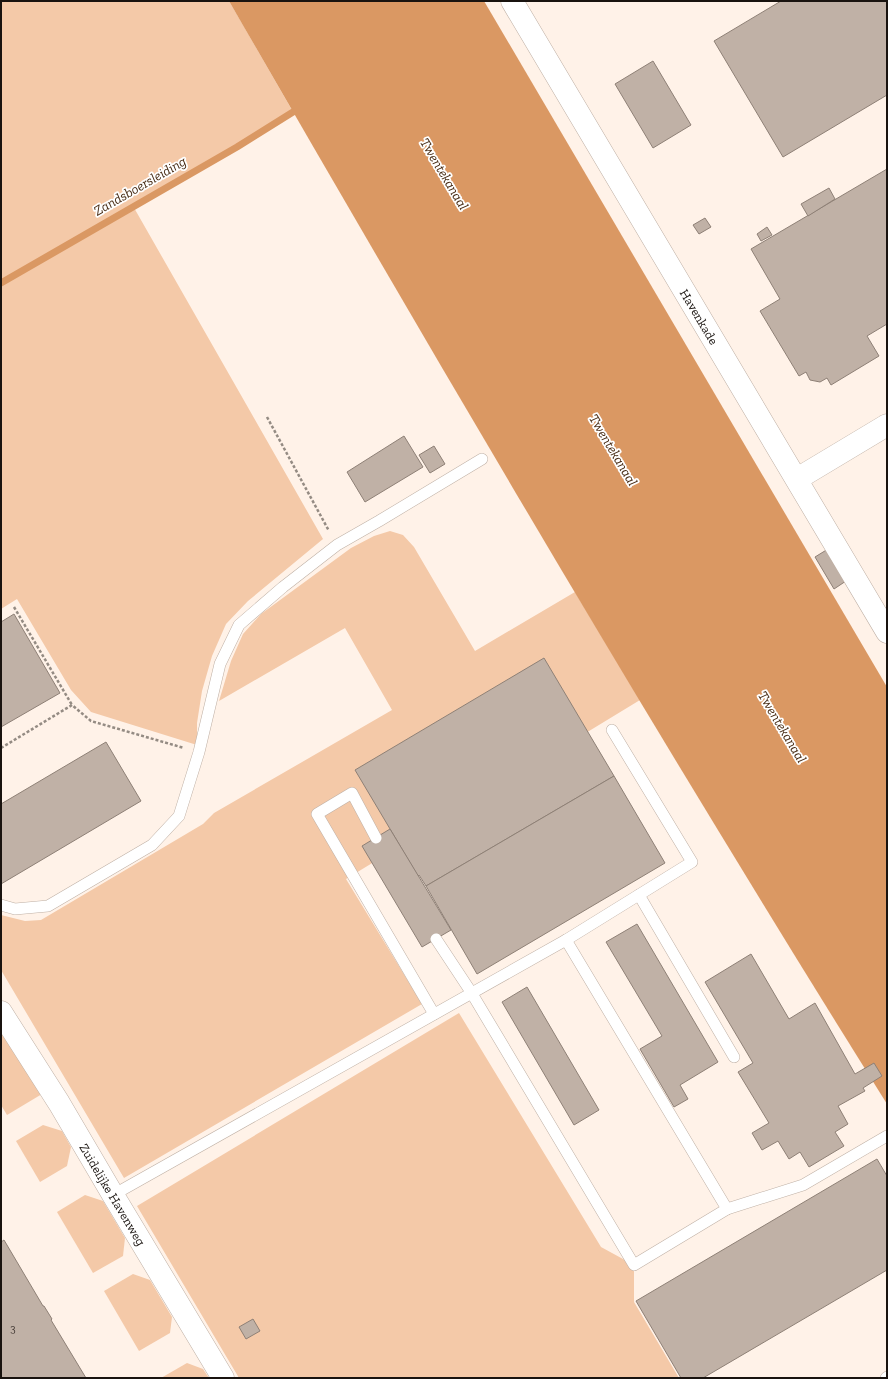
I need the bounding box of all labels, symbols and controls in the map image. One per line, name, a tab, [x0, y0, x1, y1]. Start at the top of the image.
water label: Twentekanaal	[416, 135, 472, 213]
water label: Zandsboersleiding	[91, 152, 190, 219]
street label: Havenkade	[677, 286, 722, 347]
water label: Twentekanaal	[585, 411, 641, 489]
water label: Twentekanaal	[754, 688, 810, 766]
street label: Zuidelijke Havenweg	[77, 1141, 149, 1248]
house number: 3	[10, 1322, 16, 1335]

